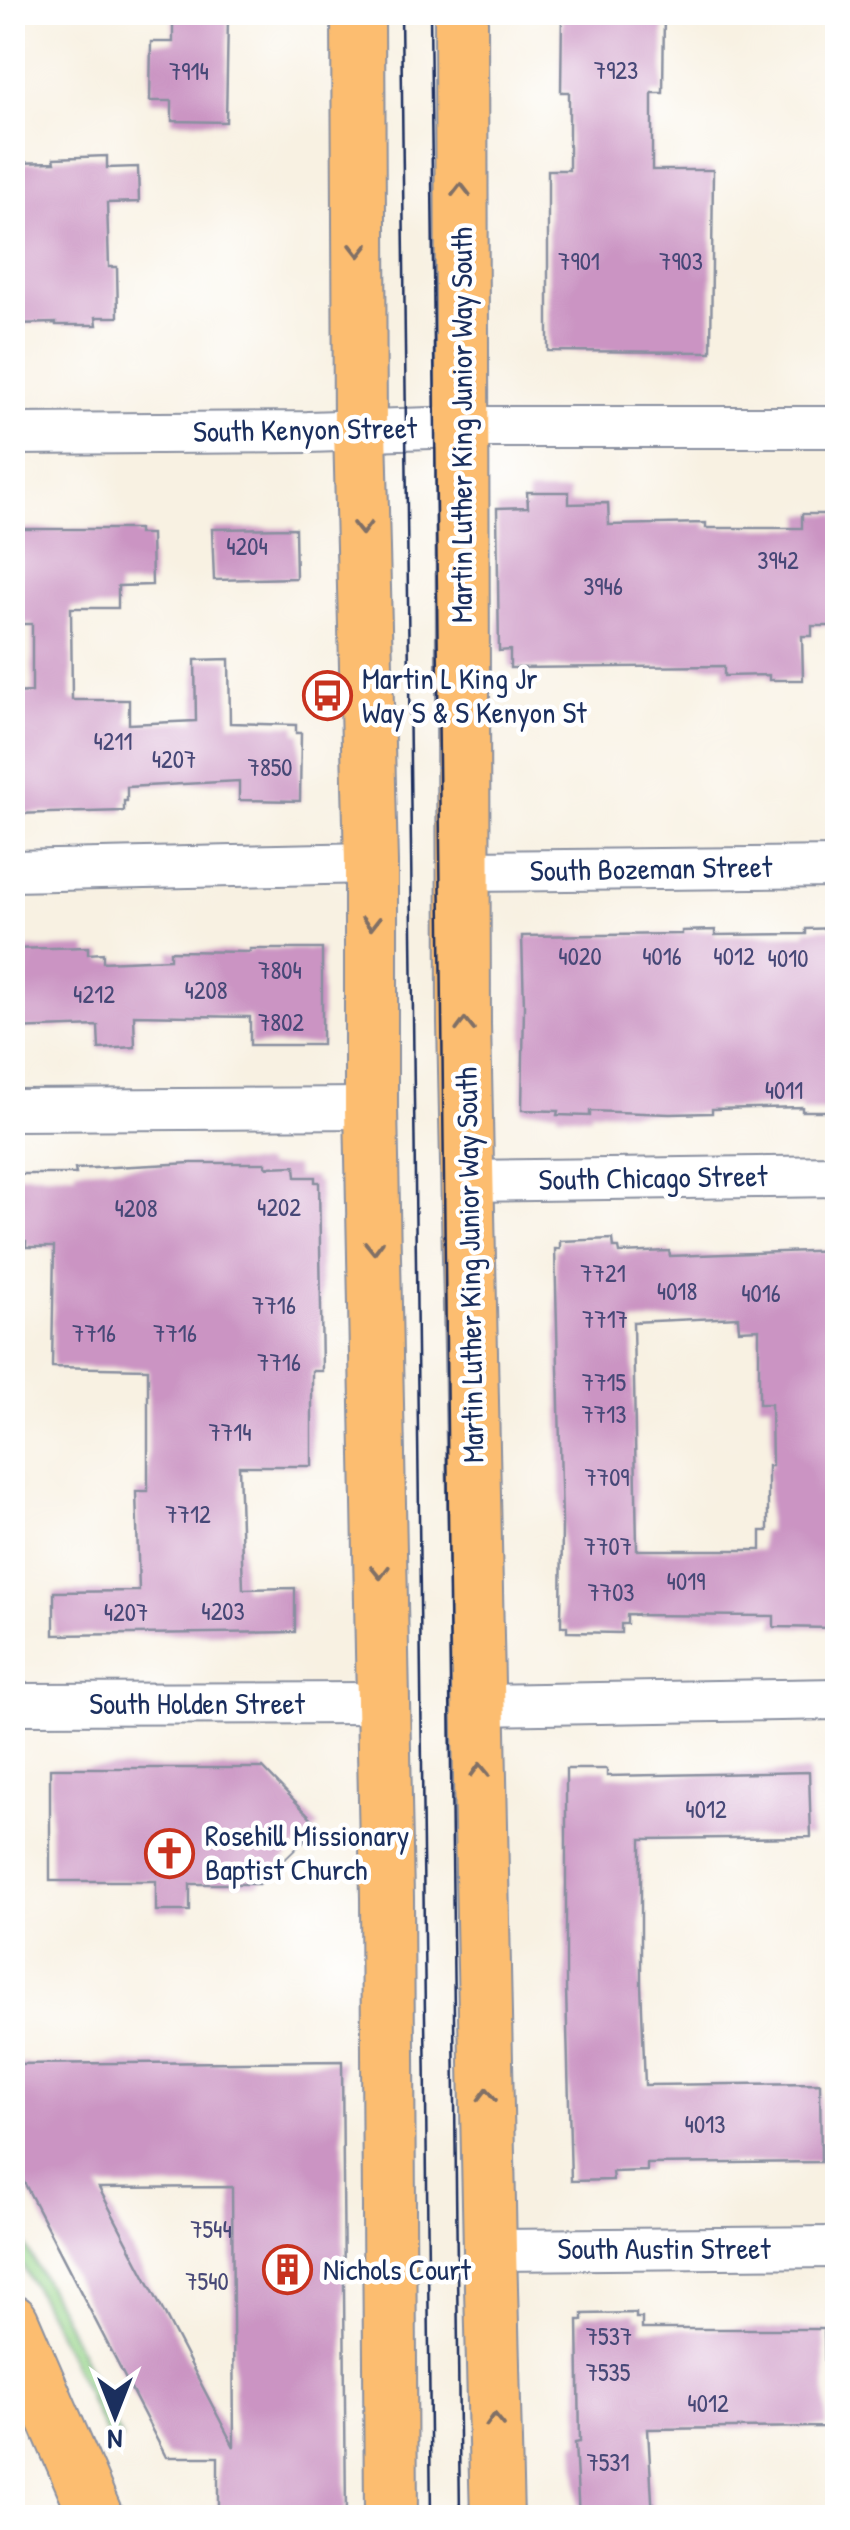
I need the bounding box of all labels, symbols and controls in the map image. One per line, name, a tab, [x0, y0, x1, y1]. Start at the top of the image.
house number: 7923	[594, 53, 638, 87]
house number: 7914	[169, 54, 209, 88]
one-way arrow	[450, 181, 472, 196]
street label: Martin Luther King Junior Way South	[441, 227, 481, 623]
one-way arrow	[348, 244, 370, 259]
house number: 7901	[558, 244, 600, 278]
house number: 7903	[659, 244, 703, 278]
street label: South Kenyon Street	[193, 407, 418, 451]
one-way arrow	[351, 520, 373, 536]
house number: 4204	[226, 529, 268, 563]
house number: 3942	[757, 543, 799, 577]
house number: 3946	[583, 569, 623, 603]
place label: Martin L King Jr Way S & S Kenyon St	[362, 658, 587, 732]
bus stop icon: Martin L King Jr Way S & S Kenyon St	[301, 670, 353, 722]
house number: 4211	[93, 724, 133, 758]
house number: 4207	[152, 742, 196, 776]
house number: 7850	[248, 750, 292, 784]
street label: South Bozeman Street	[530, 846, 773, 890]
one-way arrow	[360, 916, 382, 931]
house number: 4020	[558, 939, 602, 973]
house number: 4016	[642, 939, 682, 973]
house number: 4012	[713, 939, 755, 973]
house number: 4010	[768, 941, 808, 975]
house number: 7804	[258, 953, 302, 987]
house number: 4208	[184, 973, 228, 1007]
house number: 4212	[73, 977, 115, 1011]
house number: 7802	[258, 1005, 304, 1039]
one-way arrow	[454, 1017, 475, 1033]
street label: Martin Luther King Junior Way South	[446, 1067, 492, 1463]
house number: 4011	[765, 1073, 803, 1107]
street label: South Chicago Street	[538, 1155, 768, 1199]
house number: 4202	[257, 1190, 301, 1224]
house number: 4208	[114, 1191, 158, 1225]
one-way arrow	[363, 1240, 384, 1256]
house number: 7721	[580, 1256, 626, 1290]
house number: 4018	[657, 1274, 697, 1308]
house number: 4016	[741, 1276, 781, 1310]
house number: 7716	[252, 1288, 296, 1322]
house number: 7717	[582, 1302, 628, 1336]
house number: 7716	[72, 1316, 116, 1350]
house number: 7716	[153, 1316, 197, 1350]
house number: 7716	[257, 1345, 301, 1379]
house number: 7715	[582, 1365, 627, 1399]
house number: 7713	[581, 1397, 627, 1431]
house number: 7714	[208, 1415, 252, 1449]
house number: 7709	[584, 1460, 630, 1494]
house number: 7712	[165, 1497, 211, 1531]
house number: 7707	[584, 1529, 632, 1563]
house number: 4019	[667, 1564, 705, 1598]
one-way arrow	[369, 1565, 390, 1581]
house number: 7703	[587, 1575, 635, 1609]
house number: 4203	[201, 1594, 245, 1628]
house number: 4207	[104, 1595, 148, 1629]
street label: South Holden Street	[89, 1683, 306, 1723]
one-way arrow	[470, 1762, 491, 1778]
house number: 4012	[685, 1792, 727, 1826]
place label: Rosehill Missionary Baptist Church	[205, 1815, 409, 1889]
church icon: Rosehill Missionary Baptist Church	[144, 1827, 196, 1879]
one-way arrow	[476, 2087, 497, 2103]
house number: 4013	[685, 2107, 725, 2141]
house number: 7544	[190, 2212, 232, 2246]
street label: South Austin Street	[557, 2228, 771, 2268]
building icon: Nichols Court	[262, 2244, 314, 2296]
place label: Nichols Court	[323, 2249, 472, 2289]
house number: 7540	[185, 2264, 229, 2298]
house number: 7537	[586, 2319, 632, 2353]
house number: 7535	[586, 2355, 631, 2389]
north arrow	[65, 2365, 165, 2465]
house number: 4012	[687, 2386, 729, 2420]
one-way arrow	[484, 2412, 505, 2428]
text: N	[107, 2421, 122, 2459]
house number: 7531	[586, 2445, 630, 2479]

